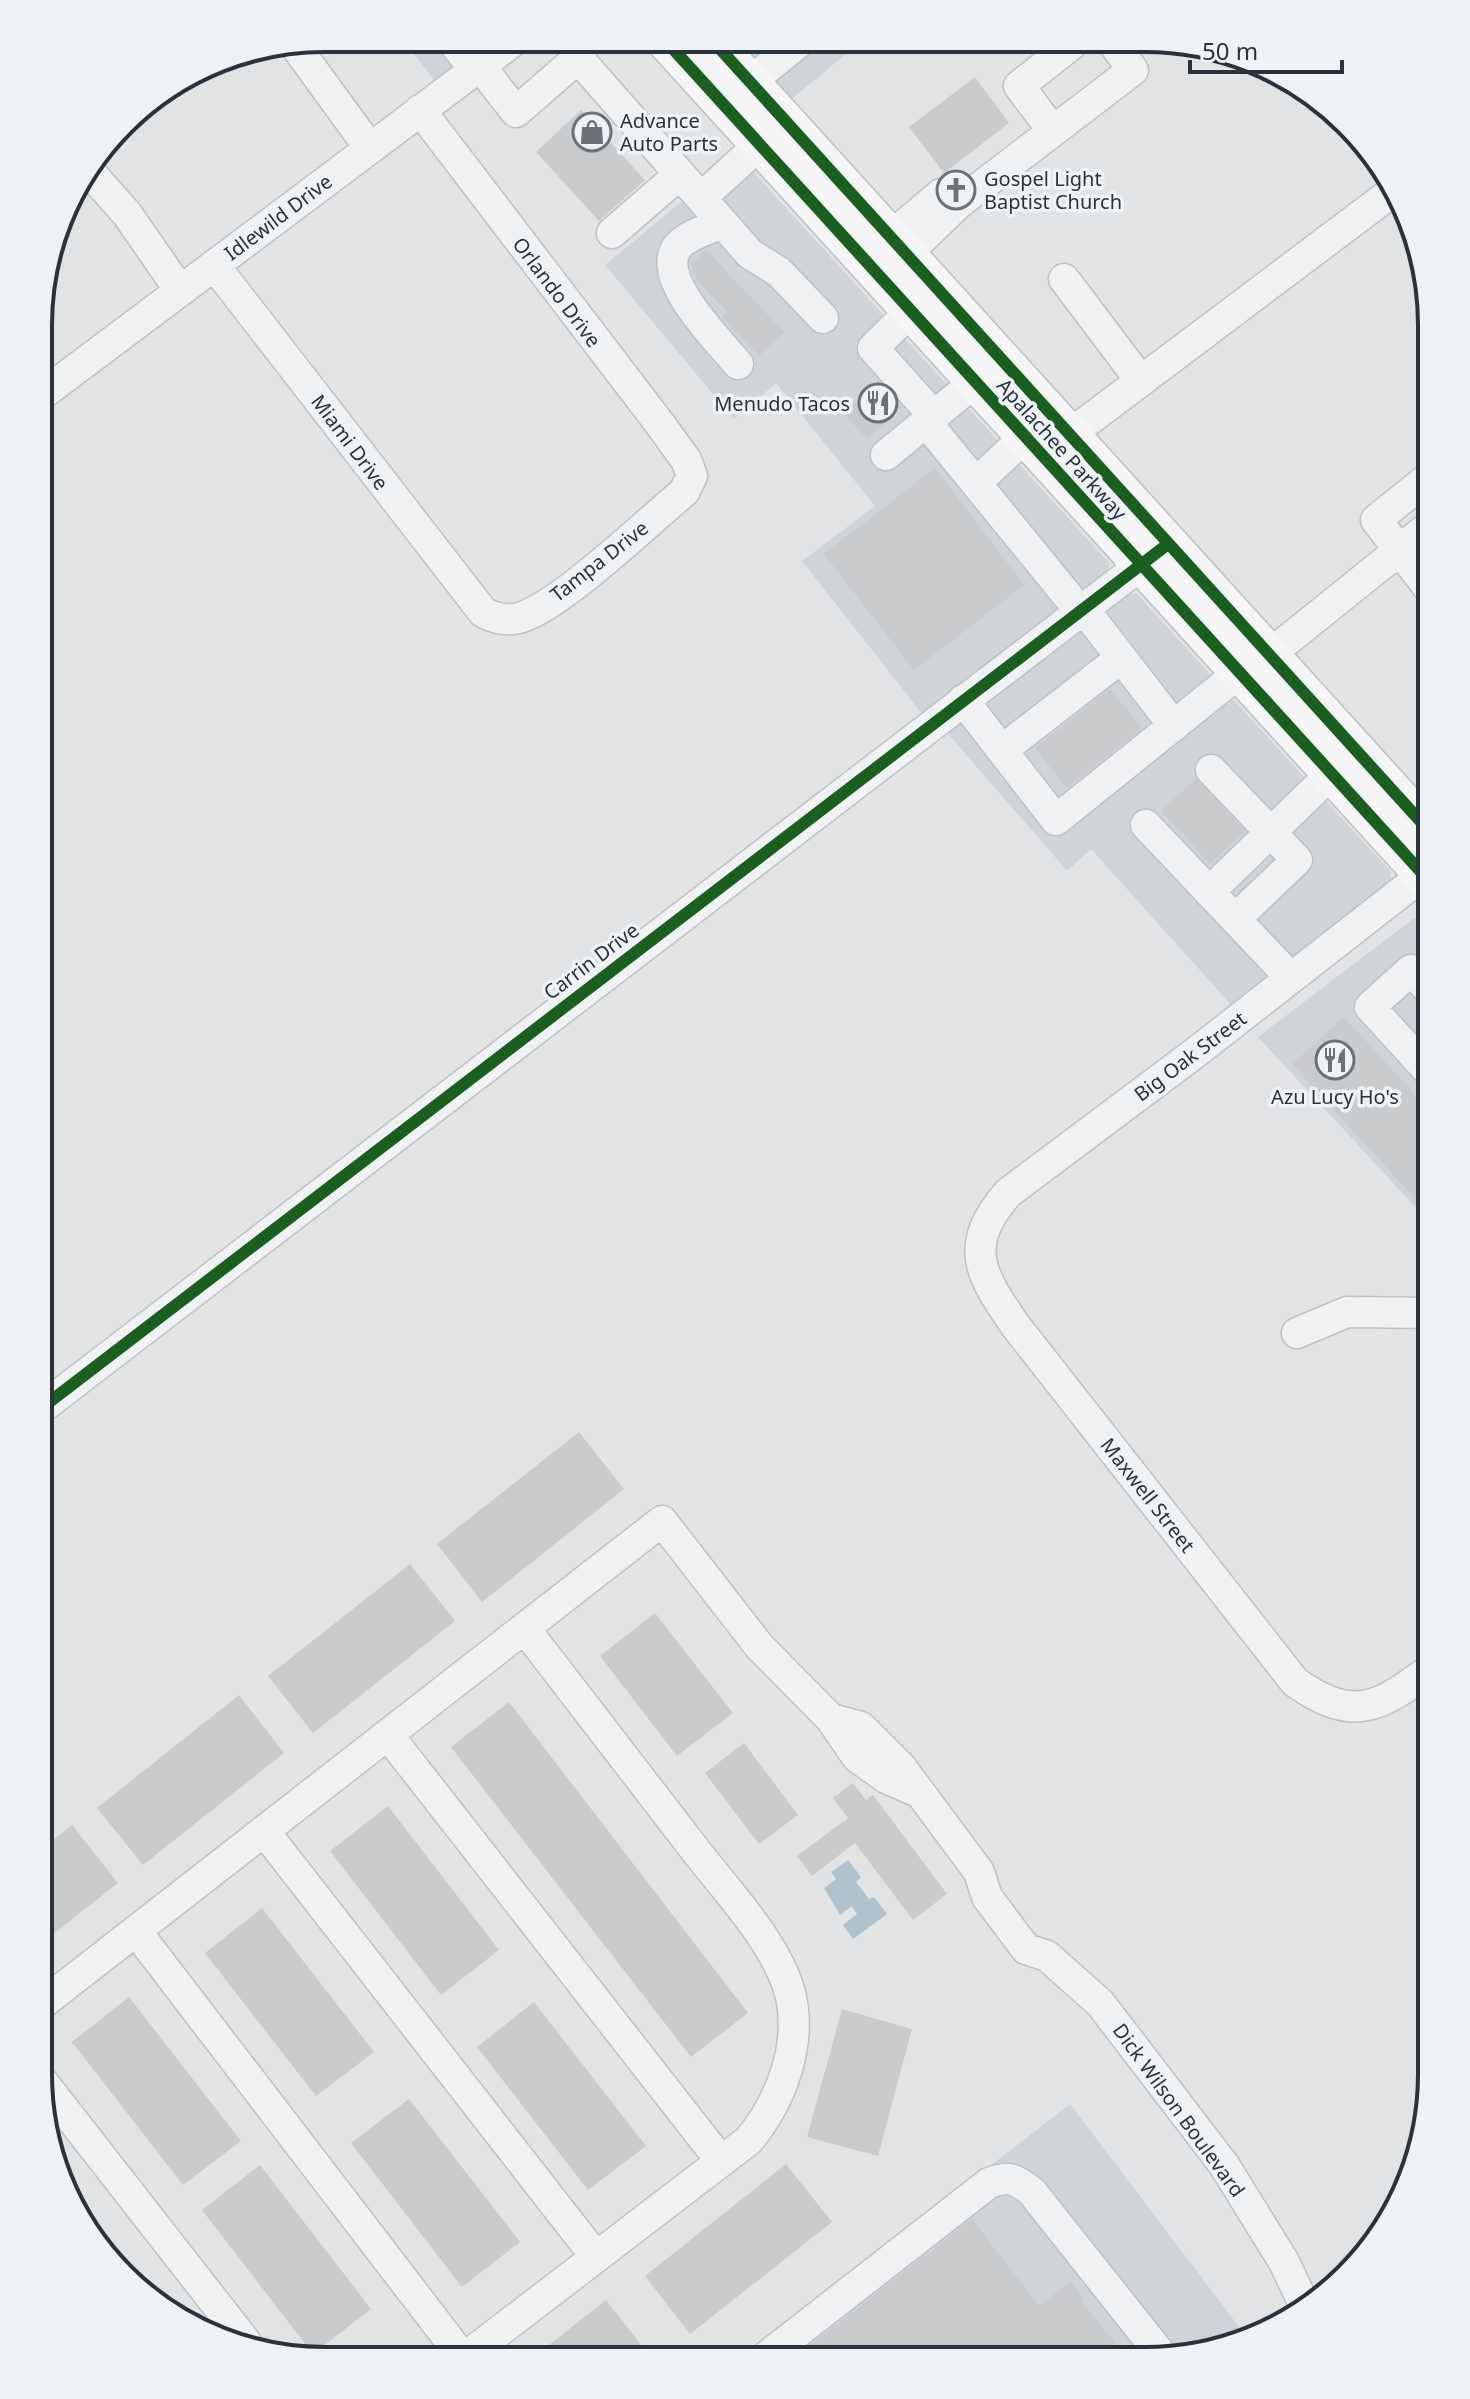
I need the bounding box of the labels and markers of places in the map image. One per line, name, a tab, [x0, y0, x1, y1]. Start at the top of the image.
place label: Advance Auto Parts	[620, 107, 718, 157]
shop icon: Advance Auto Parts	[571, 111, 613, 153]
place label: Gospel Light Baptist Church	[984, 165, 1122, 215]
church icon: Gospel Light Baptist Church	[935, 169, 977, 211]
restaurant icon: Menudo Tacos	[857, 382, 899, 424]
place label: Menudo Tacos	[714, 390, 850, 417]
restaurant icon: Azu Lucy Ho's	[1314, 1039, 1356, 1081]
place label: Azu Lucy Ho's	[1271, 1083, 1399, 1110]

